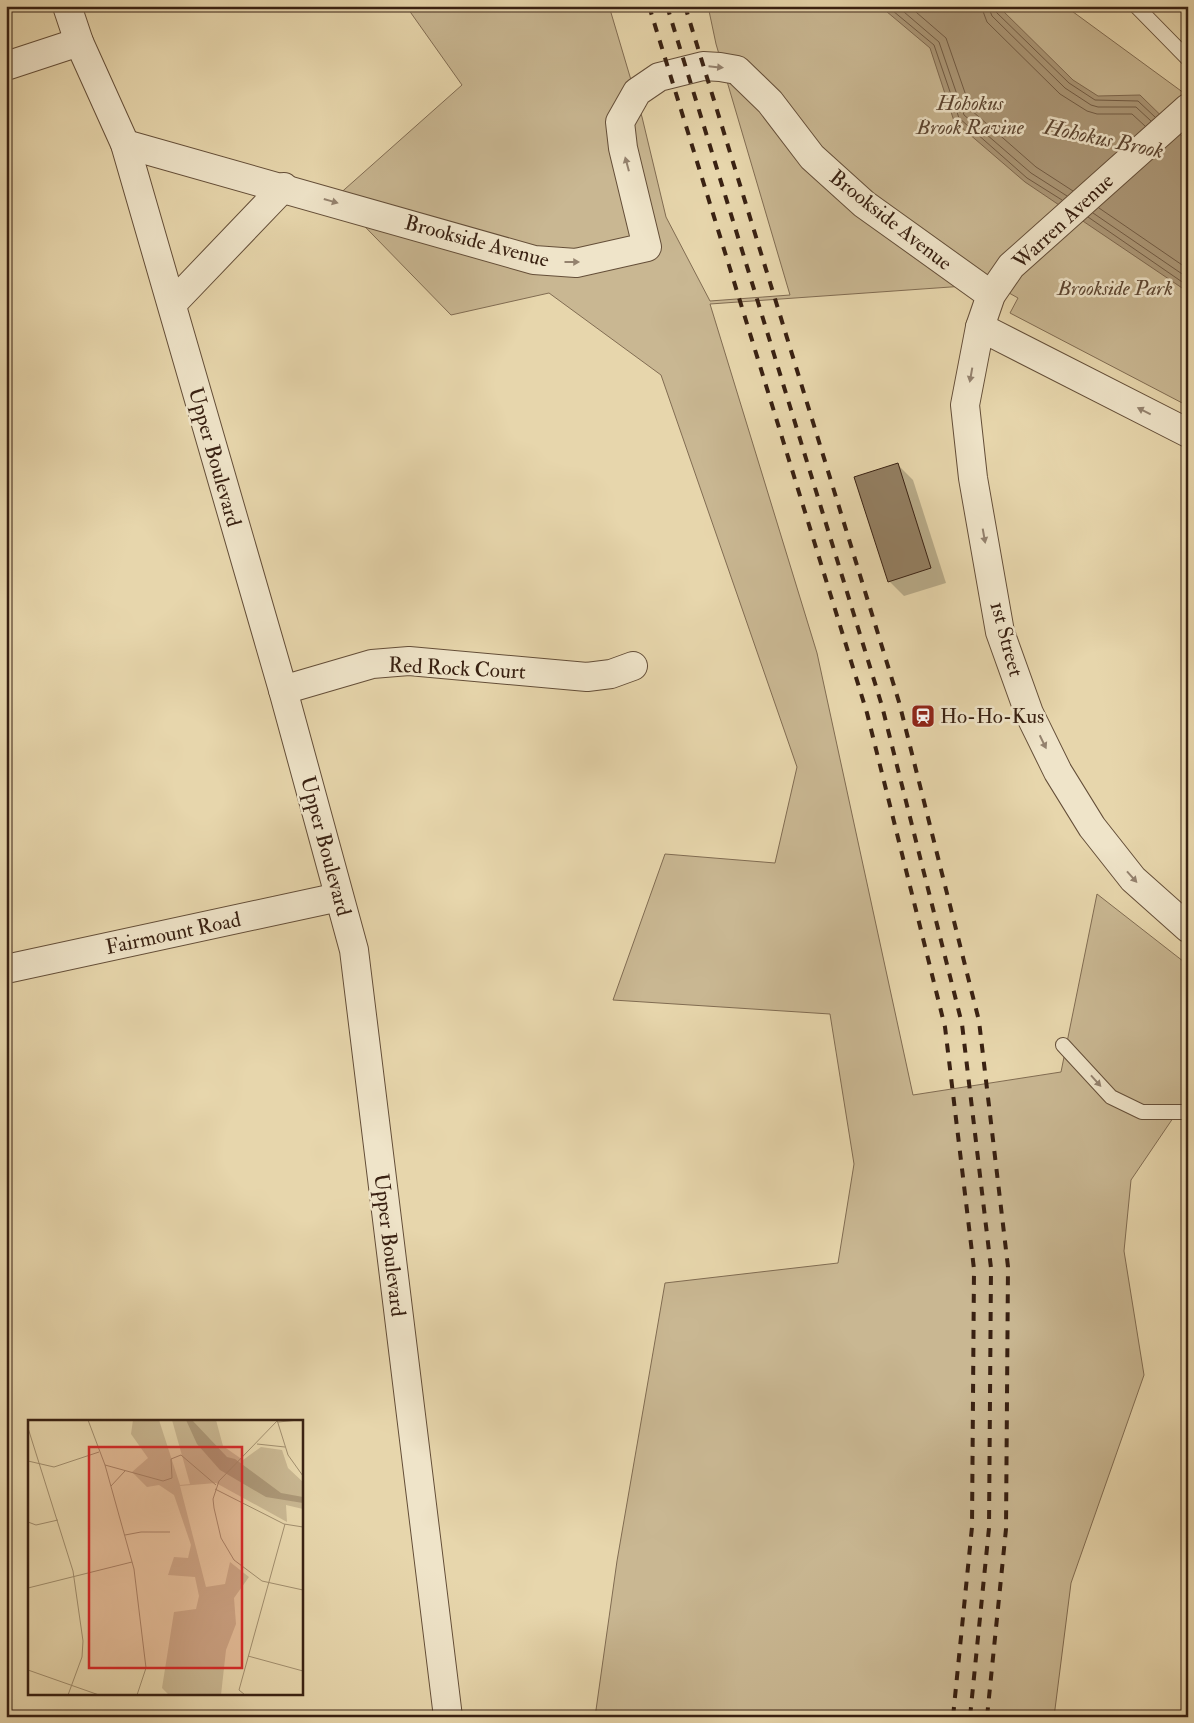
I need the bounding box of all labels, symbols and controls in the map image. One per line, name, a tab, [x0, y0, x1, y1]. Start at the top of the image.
one-way arrow	[709, 63, 725, 71]
park label: Hohokus Brook Ravine	[915, 90, 1025, 141]
water label: Hohokus Brook	[1040, 112, 1166, 165]
one-way arrow	[623, 156, 631, 171]
street label: Brookside Avenue	[824, 164, 958, 277]
street label: Warren Avenue	[1006, 168, 1120, 276]
one-way arrow	[323, 197, 339, 205]
street label: Brookside Avenue	[402, 209, 552, 274]
one-way arrow	[565, 258, 581, 266]
park label: Brookside Park	[1056, 275, 1173, 302]
one-way arrow	[966, 367, 974, 383]
street label: Upper Boulevard	[182, 384, 247, 531]
one-way arrow	[1137, 407, 1152, 415]
one-way arrow	[980, 528, 988, 544]
street label: 1st Street	[984, 599, 1030, 680]
street label: Red Rock Court	[388, 651, 526, 686]
station icon: Ho-Ho-Kus	[910, 703, 936, 729]
place label: Ho-Ho-Kus	[940, 703, 1044, 730]
one-way arrow	[1039, 735, 1047, 749]
street label: Upper Boulevard	[294, 773, 357, 920]
one-way arrow	[1126, 871, 1138, 883]
street label: Fairmount Road	[103, 906, 244, 961]
one-way arrow	[1090, 1075, 1102, 1087]
street label: Upper Boulevard	[367, 1172, 412, 1319]
inset map	[28, 1420, 302, 1696]

